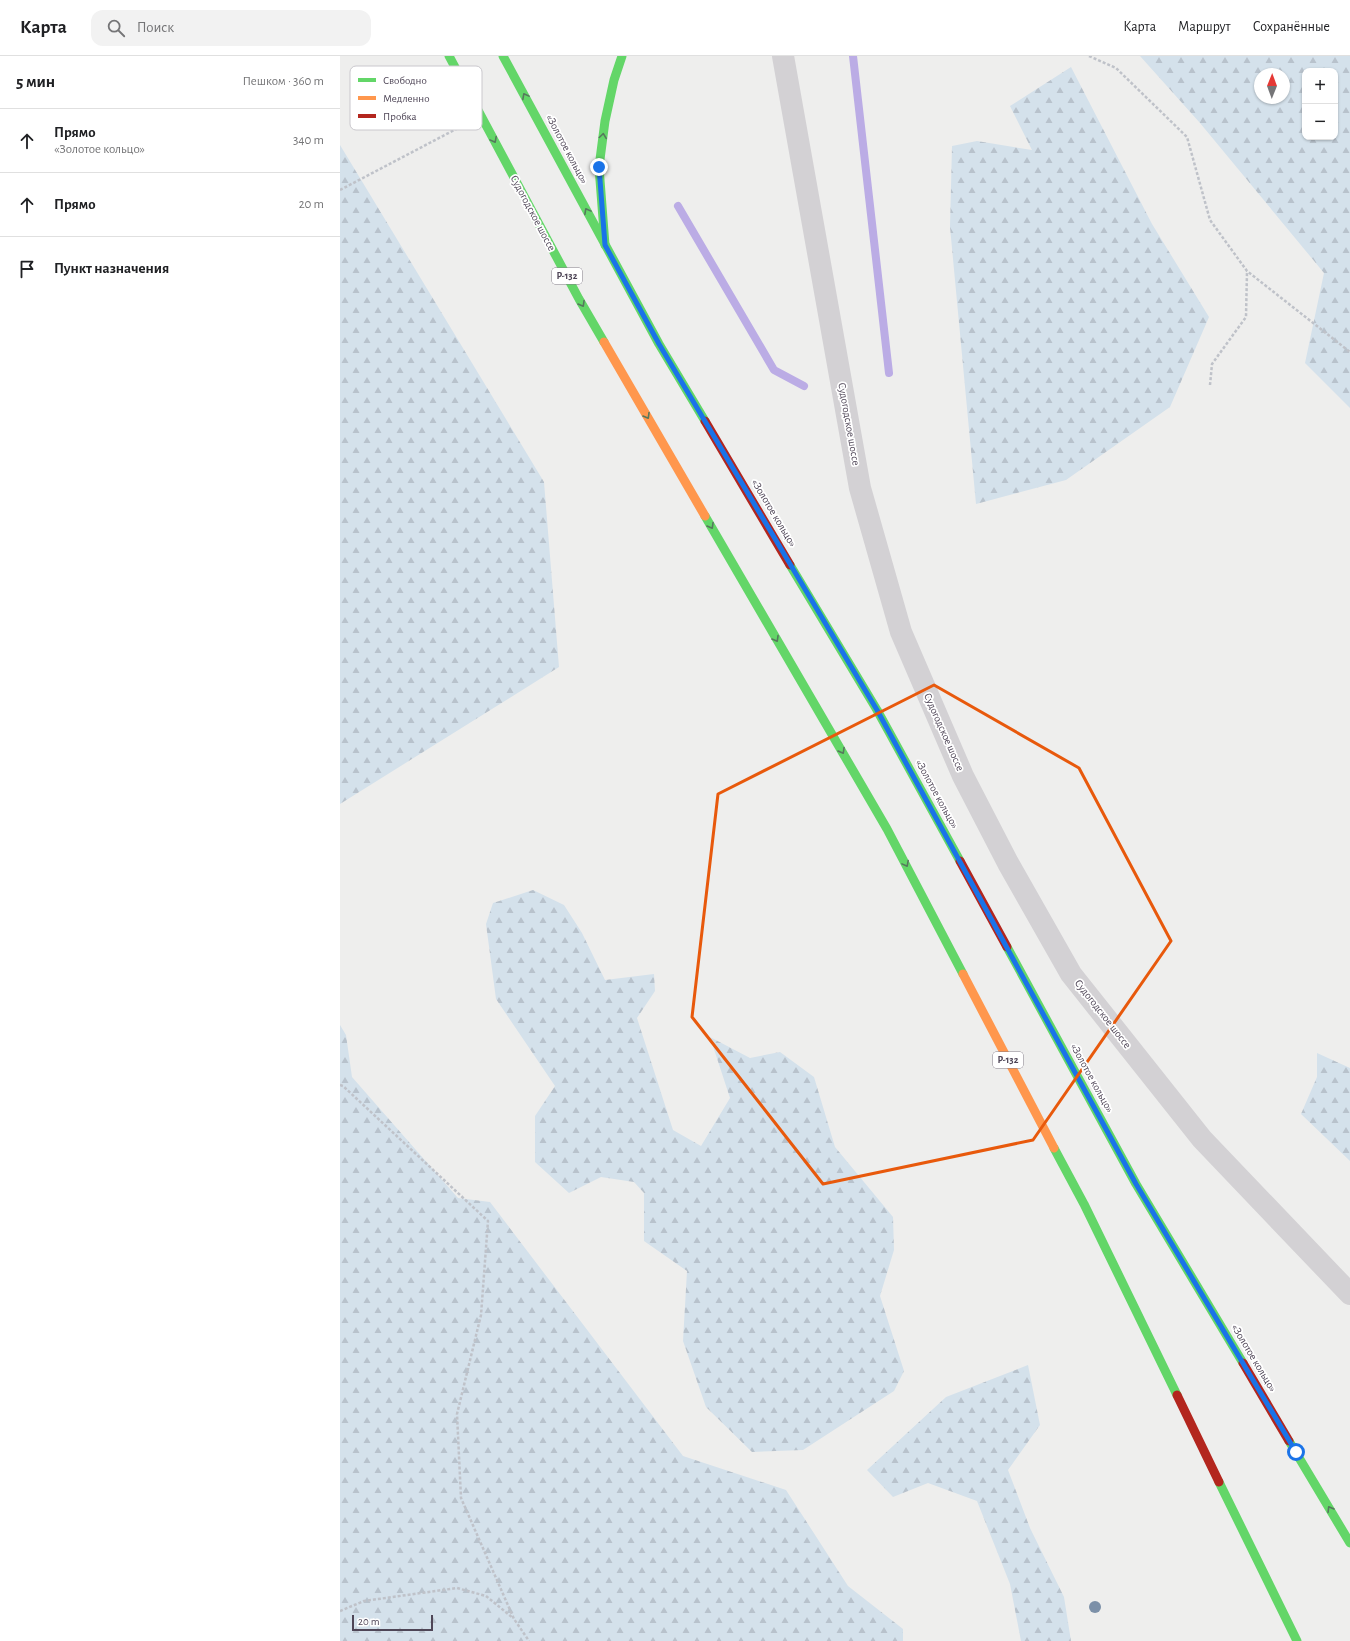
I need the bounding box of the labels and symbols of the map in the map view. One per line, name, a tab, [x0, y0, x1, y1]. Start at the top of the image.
legend	[350, 66, 482, 130]
north arrow	[1254, 68, 1290, 104]
text: Свободно	[383, 75, 427, 86]
text: Медленно	[383, 93, 430, 104]
one-way arrow	[522, 93, 529, 101]
text: Пробка	[383, 111, 416, 122]
street label: «Золотое кольцо»	[544, 112, 590, 186]
one-way arrow	[598, 133, 607, 140]
one-way arrow	[489, 136, 496, 143]
route end	[590, 158, 608, 176]
street label: Судогодское шоссе	[508, 173, 558, 253]
one-way arrow	[584, 207, 591, 215]
road number: Р-132	[552, 268, 582, 284]
one-way arrow	[577, 300, 584, 307]
street label: Судогодское шоссе	[836, 382, 862, 466]
one-way arrow	[642, 412, 649, 419]
street label: «Золотое кольцо»	[749, 477, 799, 549]
one-way arrow	[706, 522, 714, 529]
one-way arrow	[772, 635, 779, 642]
street label: Судогодское шоссе	[922, 691, 966, 773]
one-way arrow	[837, 747, 844, 754]
street label: «Золотое кольцо»	[914, 758, 960, 830]
one-way arrow	[901, 860, 908, 868]
street label: Судогодское шоссе	[1073, 977, 1133, 1051]
street label: «Золотое кольцо»	[1069, 1042, 1115, 1114]
road number: Р-132	[993, 1052, 1023, 1068]
street label: «Золотое кольцо»	[1229, 1322, 1279, 1394]
route start	[1287, 1443, 1305, 1461]
one-way arrow	[1327, 1506, 1335, 1513]
scale bar	[352, 1613, 433, 1632]

